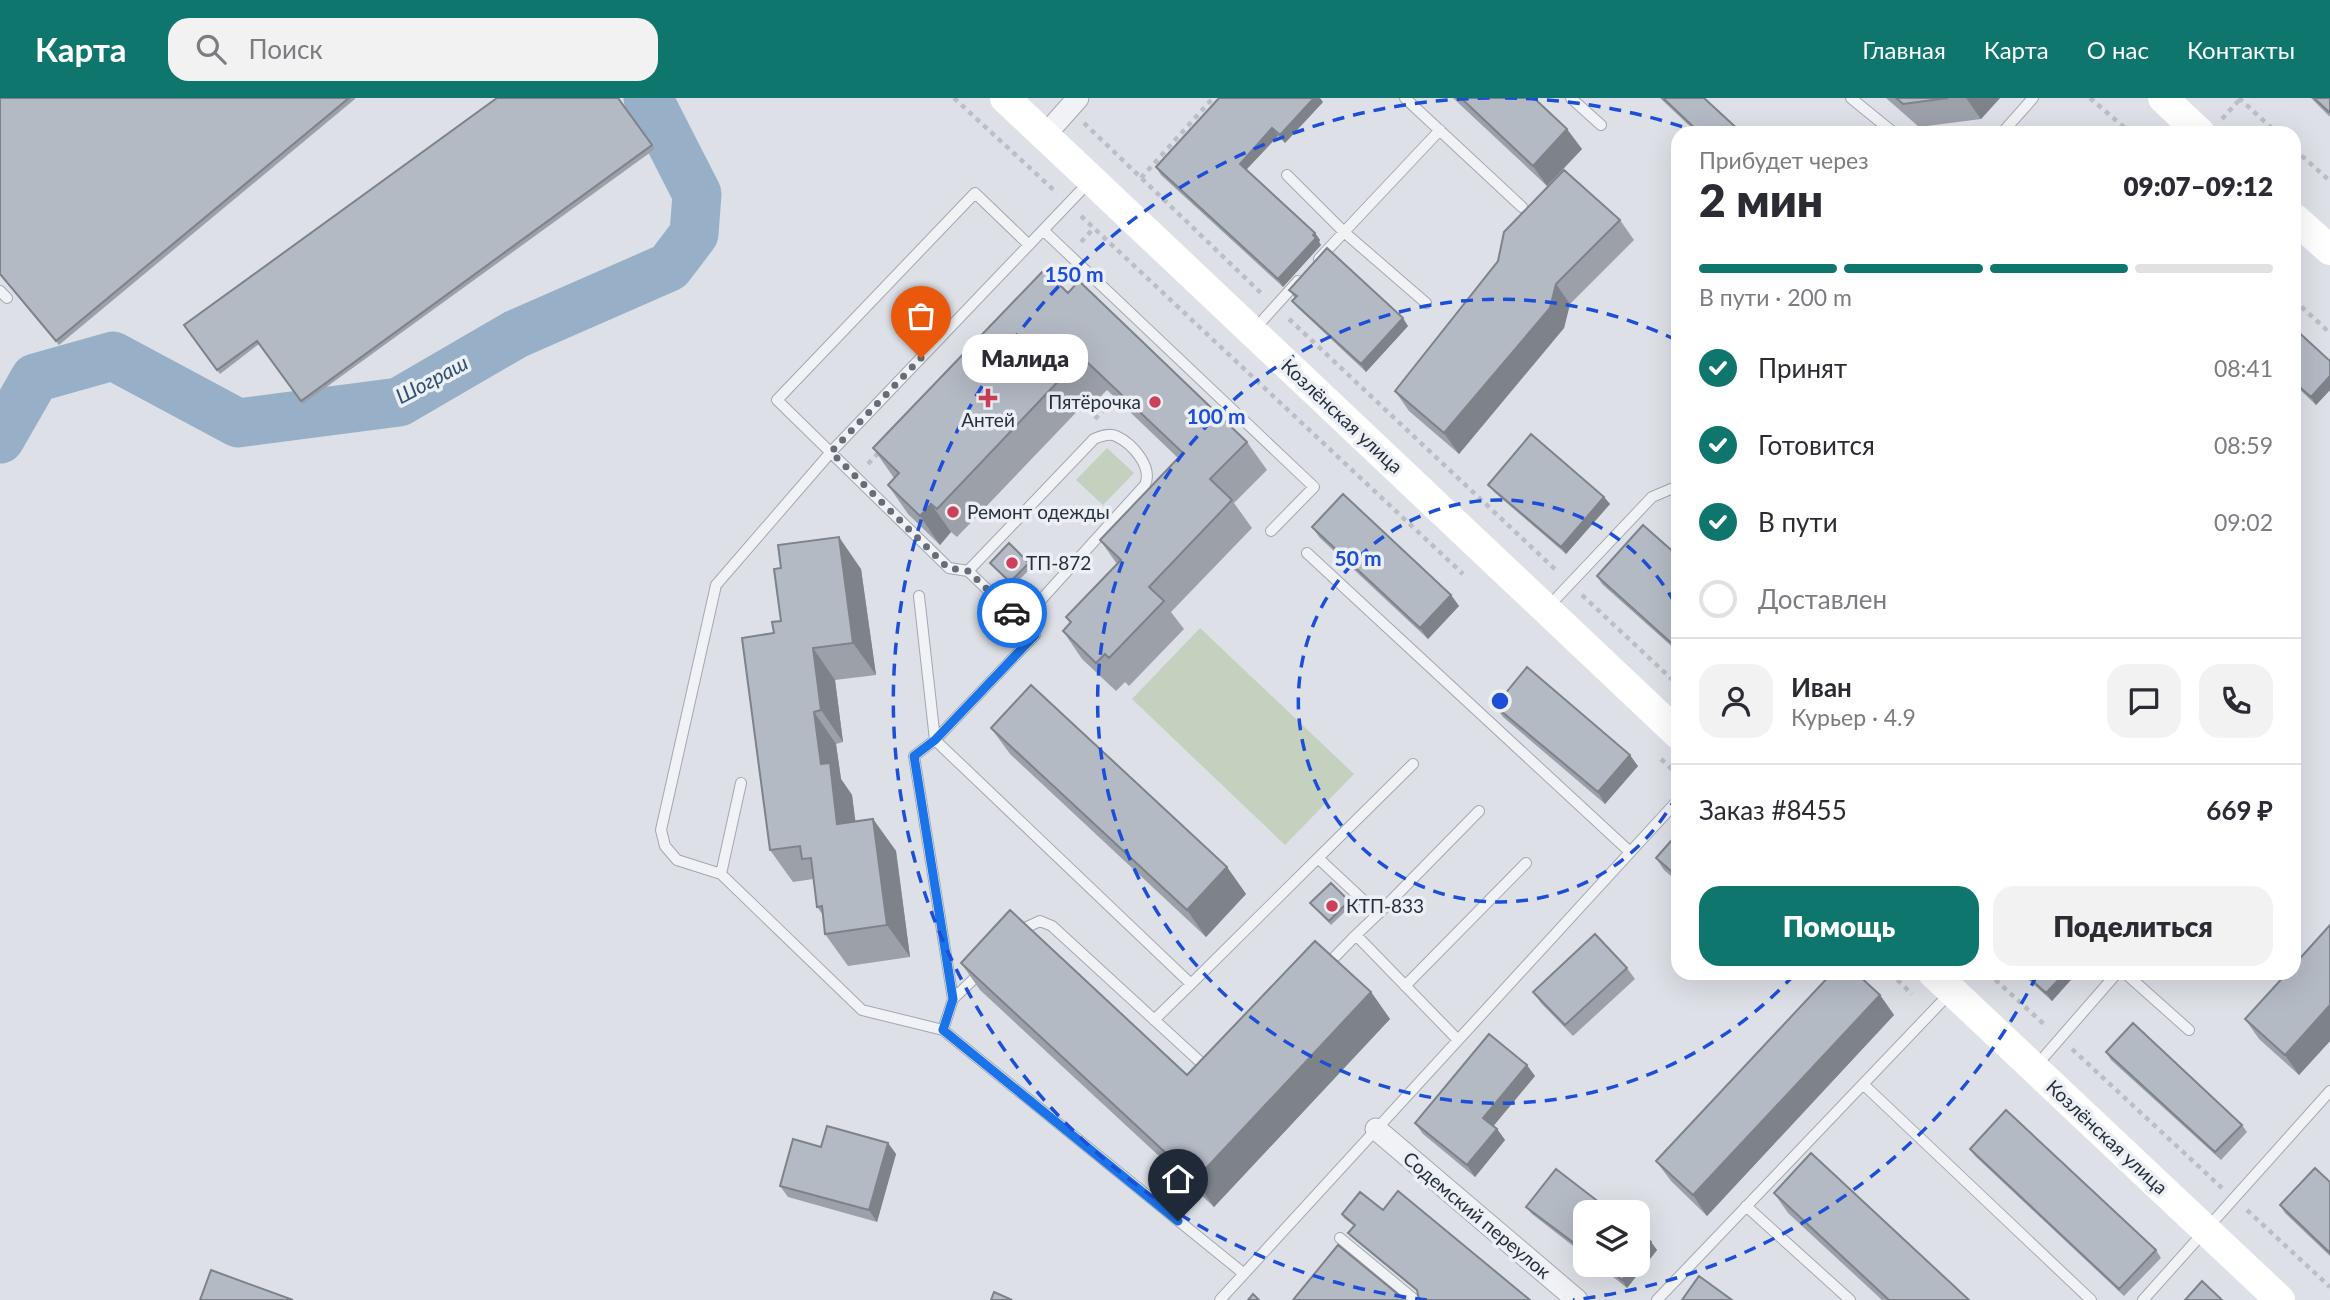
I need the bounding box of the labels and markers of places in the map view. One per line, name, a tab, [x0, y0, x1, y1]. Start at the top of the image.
pin	[891, 286, 951, 358]
callout: Малида	[963, 334, 1089, 382]
marker: Антей	[980, 390, 996, 406]
place label: Пятёрочка	[1048, 390, 1141, 413]
marker: Пятёрочка	[1147, 394, 1163, 410]
place label: Антей	[961, 408, 1015, 431]
place label: Ремонт одежды	[967, 500, 1110, 523]
marker: Ремонт одежды	[945, 504, 961, 520]
place label: ТП-872	[1026, 551, 1091, 574]
marker: ТП-872	[1004, 555, 1020, 571]
centre of rings	[1488, 689, 1512, 713]
place label: КТП-833	[1346, 894, 1424, 917]
marker: КТП-833	[1324, 898, 1340, 914]
pin	[1148, 1149, 1208, 1221]

